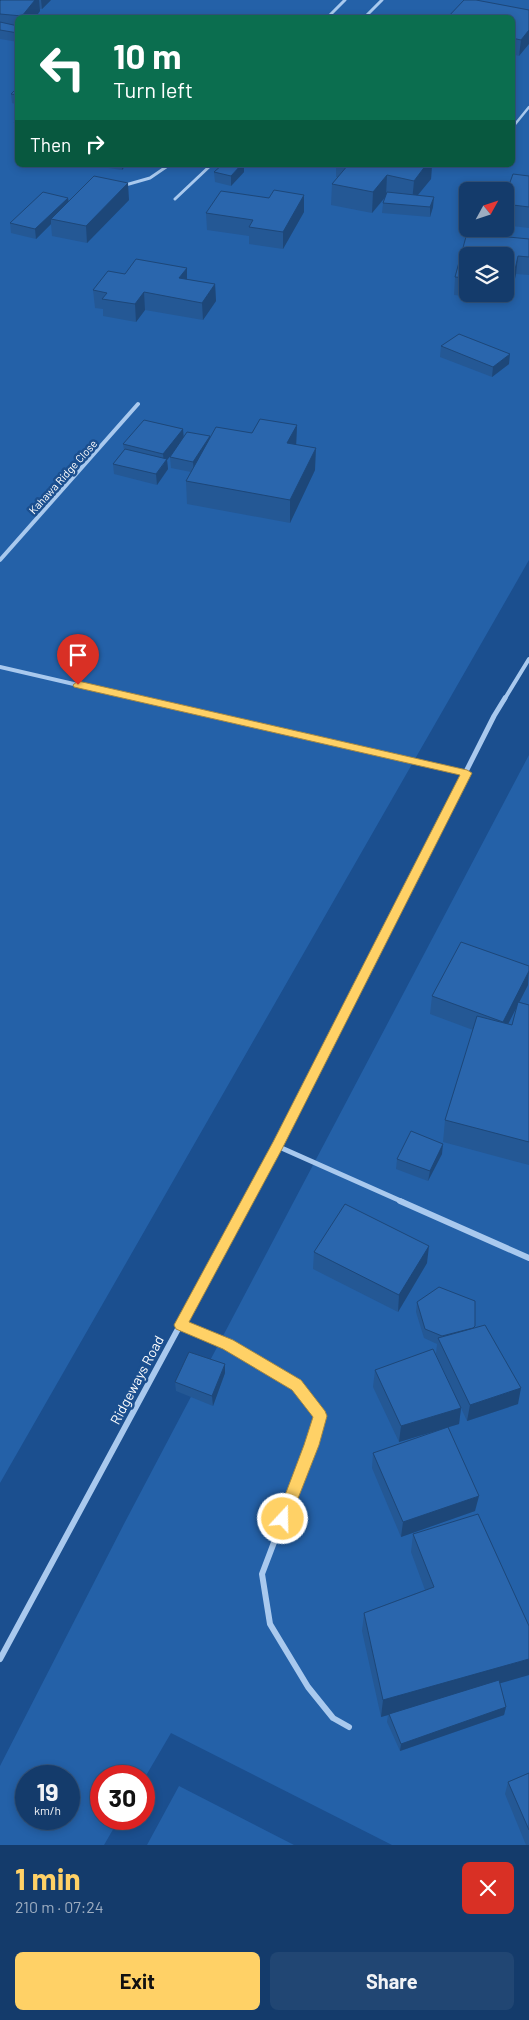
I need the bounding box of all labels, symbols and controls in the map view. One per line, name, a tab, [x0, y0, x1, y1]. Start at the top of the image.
text: 10 m	[113, 34, 182, 76]
icon: left	[30, 35, 95, 100]
text: Turn left	[113, 76, 193, 102]
icon: right	[81, 130, 109, 158]
text: Then	[30, 133, 71, 156]
north arrow	[459, 182, 514, 238]
map controls	[459, 182, 514, 302]
button: layers	[459, 247, 514, 302]
street label: Kahawa Ridge Close	[26, 437, 99, 516]
pin	[57, 634, 99, 685]
icon: arrive	[64, 641, 92, 669]
street label: Ridgeways Road	[106, 1332, 167, 1427]
position arrow	[256, 1492, 308, 1544]
speed limit sign: 30	[90, 1765, 155, 1830]
text: 19	[36, 1776, 59, 1806]
text: km/h	[34, 1803, 61, 1817]
text: 1 min	[15, 1860, 81, 1896]
button: close	[462, 1862, 514, 1914]
text: 210 m · 07:24	[15, 1897, 104, 1916]
button: Exit	[15, 1952, 260, 2010]
button: Share	[270, 1952, 514, 2010]

